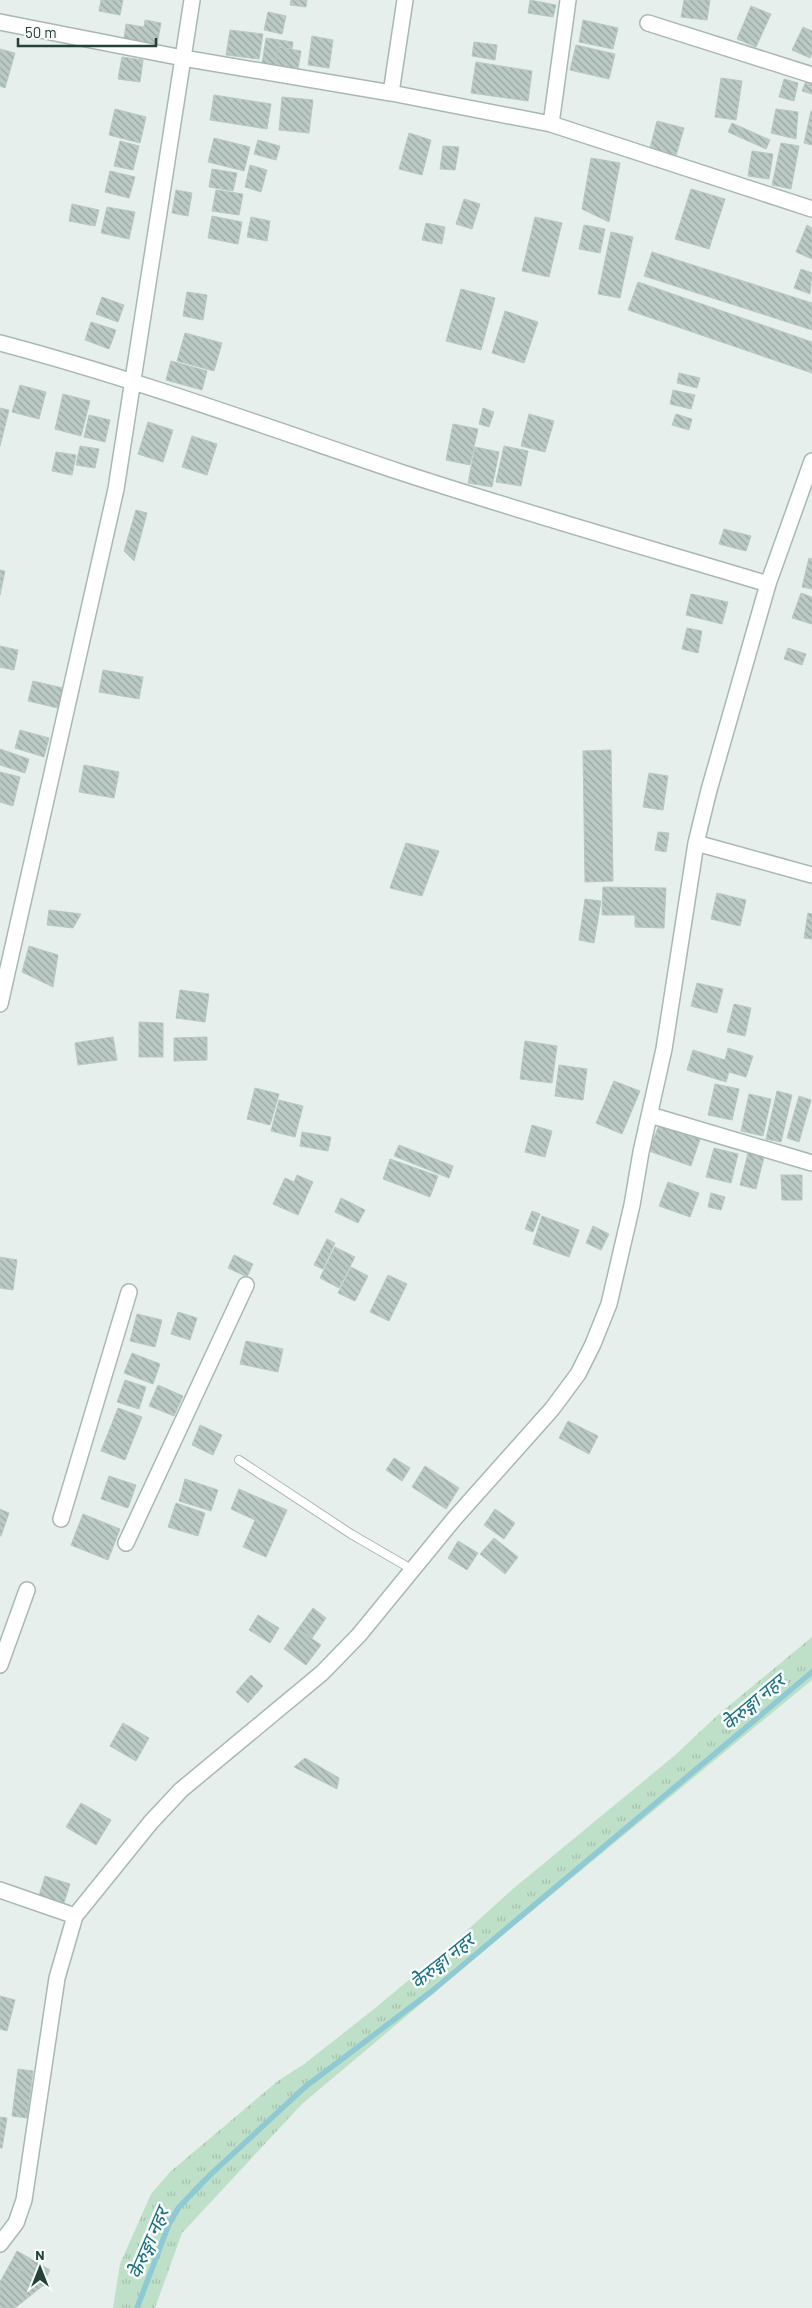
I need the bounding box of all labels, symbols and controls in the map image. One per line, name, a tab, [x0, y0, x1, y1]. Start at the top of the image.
scale bar	[18, 15, 155, 47]
text: 50 m	[25, 23, 57, 41]
water label: केेरुङ्गा नहर	[717, 1666, 792, 1735]
water label: केेरुङ्गा नहर	[405, 1925, 481, 1993]
water label: केेरुङ्गा नहर	[122, 2200, 174, 2282]
north arrow	[15, 2243, 65, 2293]
text: N	[35, 2246, 45, 2263]

